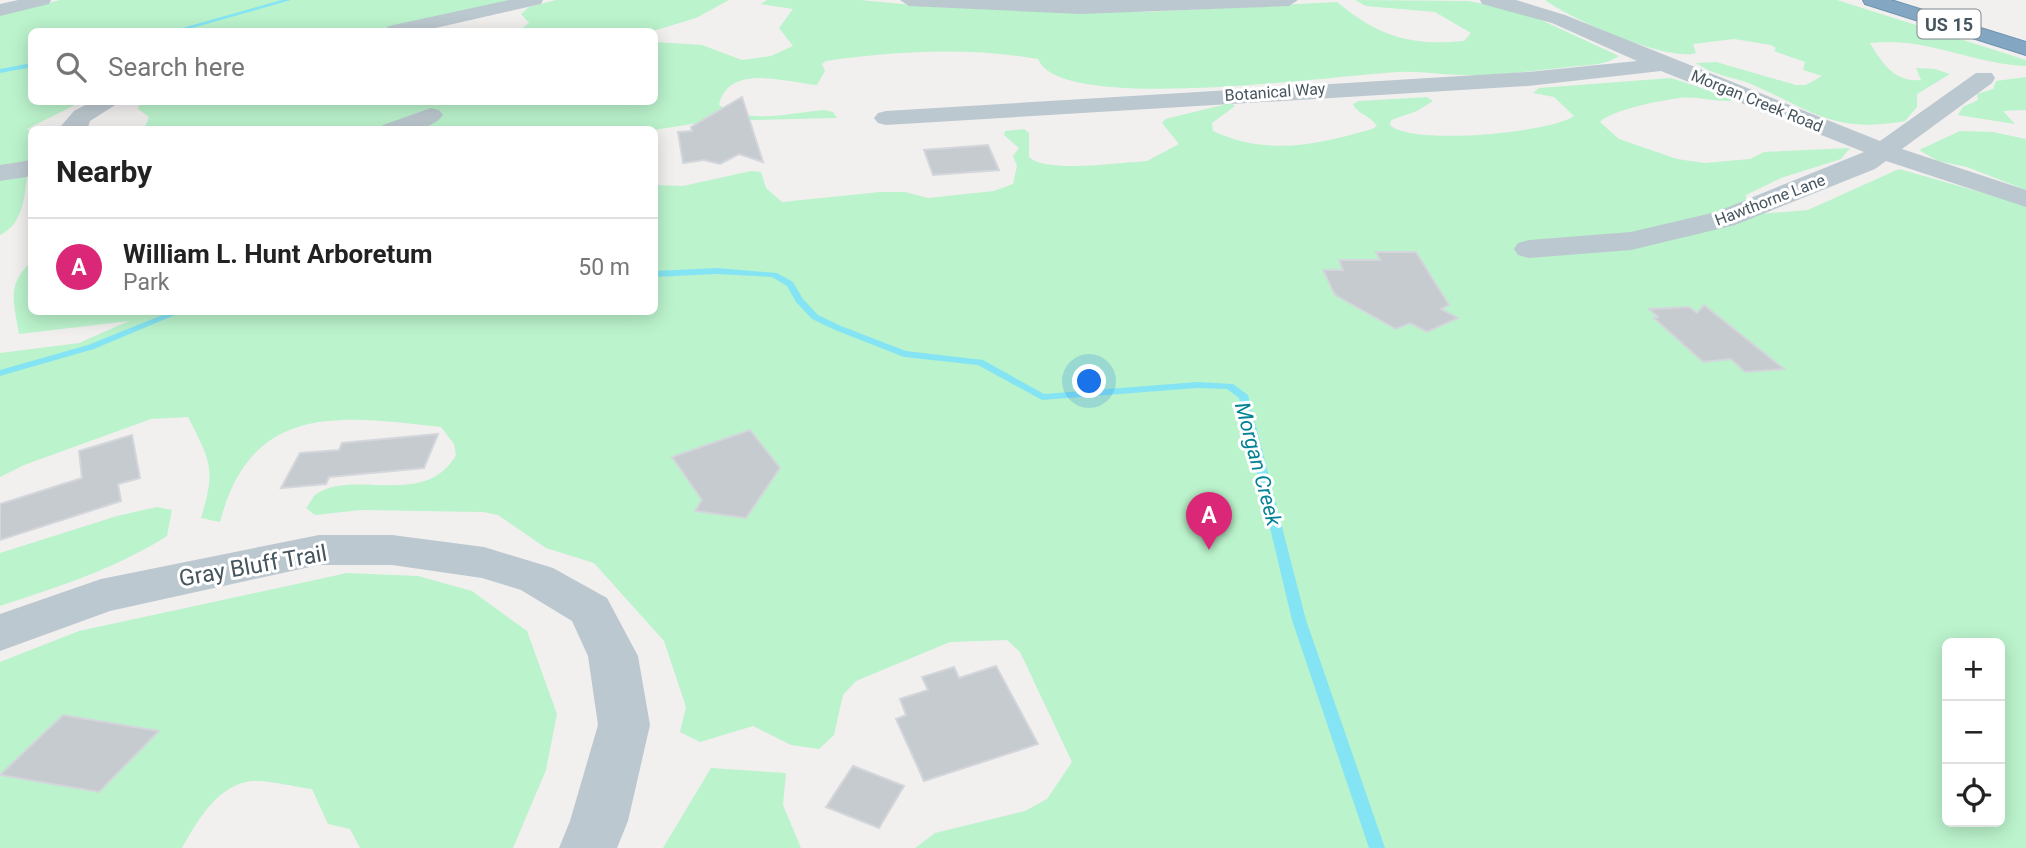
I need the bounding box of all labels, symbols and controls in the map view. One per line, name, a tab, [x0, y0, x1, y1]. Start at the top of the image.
road number: US 15	[1918, 9, 1980, 38]
search box	[28, 28, 658, 105]
icon: search	[52, 48, 90, 86]
text: Search here	[108, 52, 245, 82]
street label: Morgan Creek Road	[1688, 66, 1826, 136]
street label: Botanical Way	[1224, 79, 1326, 105]
text: Nearby	[56, 154, 152, 189]
street label: Hawthorne Lane	[1712, 170, 1828, 230]
text: William L. Hunt Arboretum	[123, 239, 433, 269]
text: A	[71, 254, 87, 281]
text: 50 m	[578, 254, 630, 281]
text: Park	[123, 269, 169, 296]
your location	[1072, 364, 1106, 398]
water label: Morgan Creek	[1230, 400, 1286, 529]
pin: A	[1186, 492, 1232, 550]
street label: Gray Bluff Trail	[177, 540, 329, 592]
map controls	[1942, 638, 2005, 827]
button: +	[1942, 638, 2005, 701]
button: −	[1942, 701, 2005, 764]
button: locate	[1942, 764, 2005, 827]

